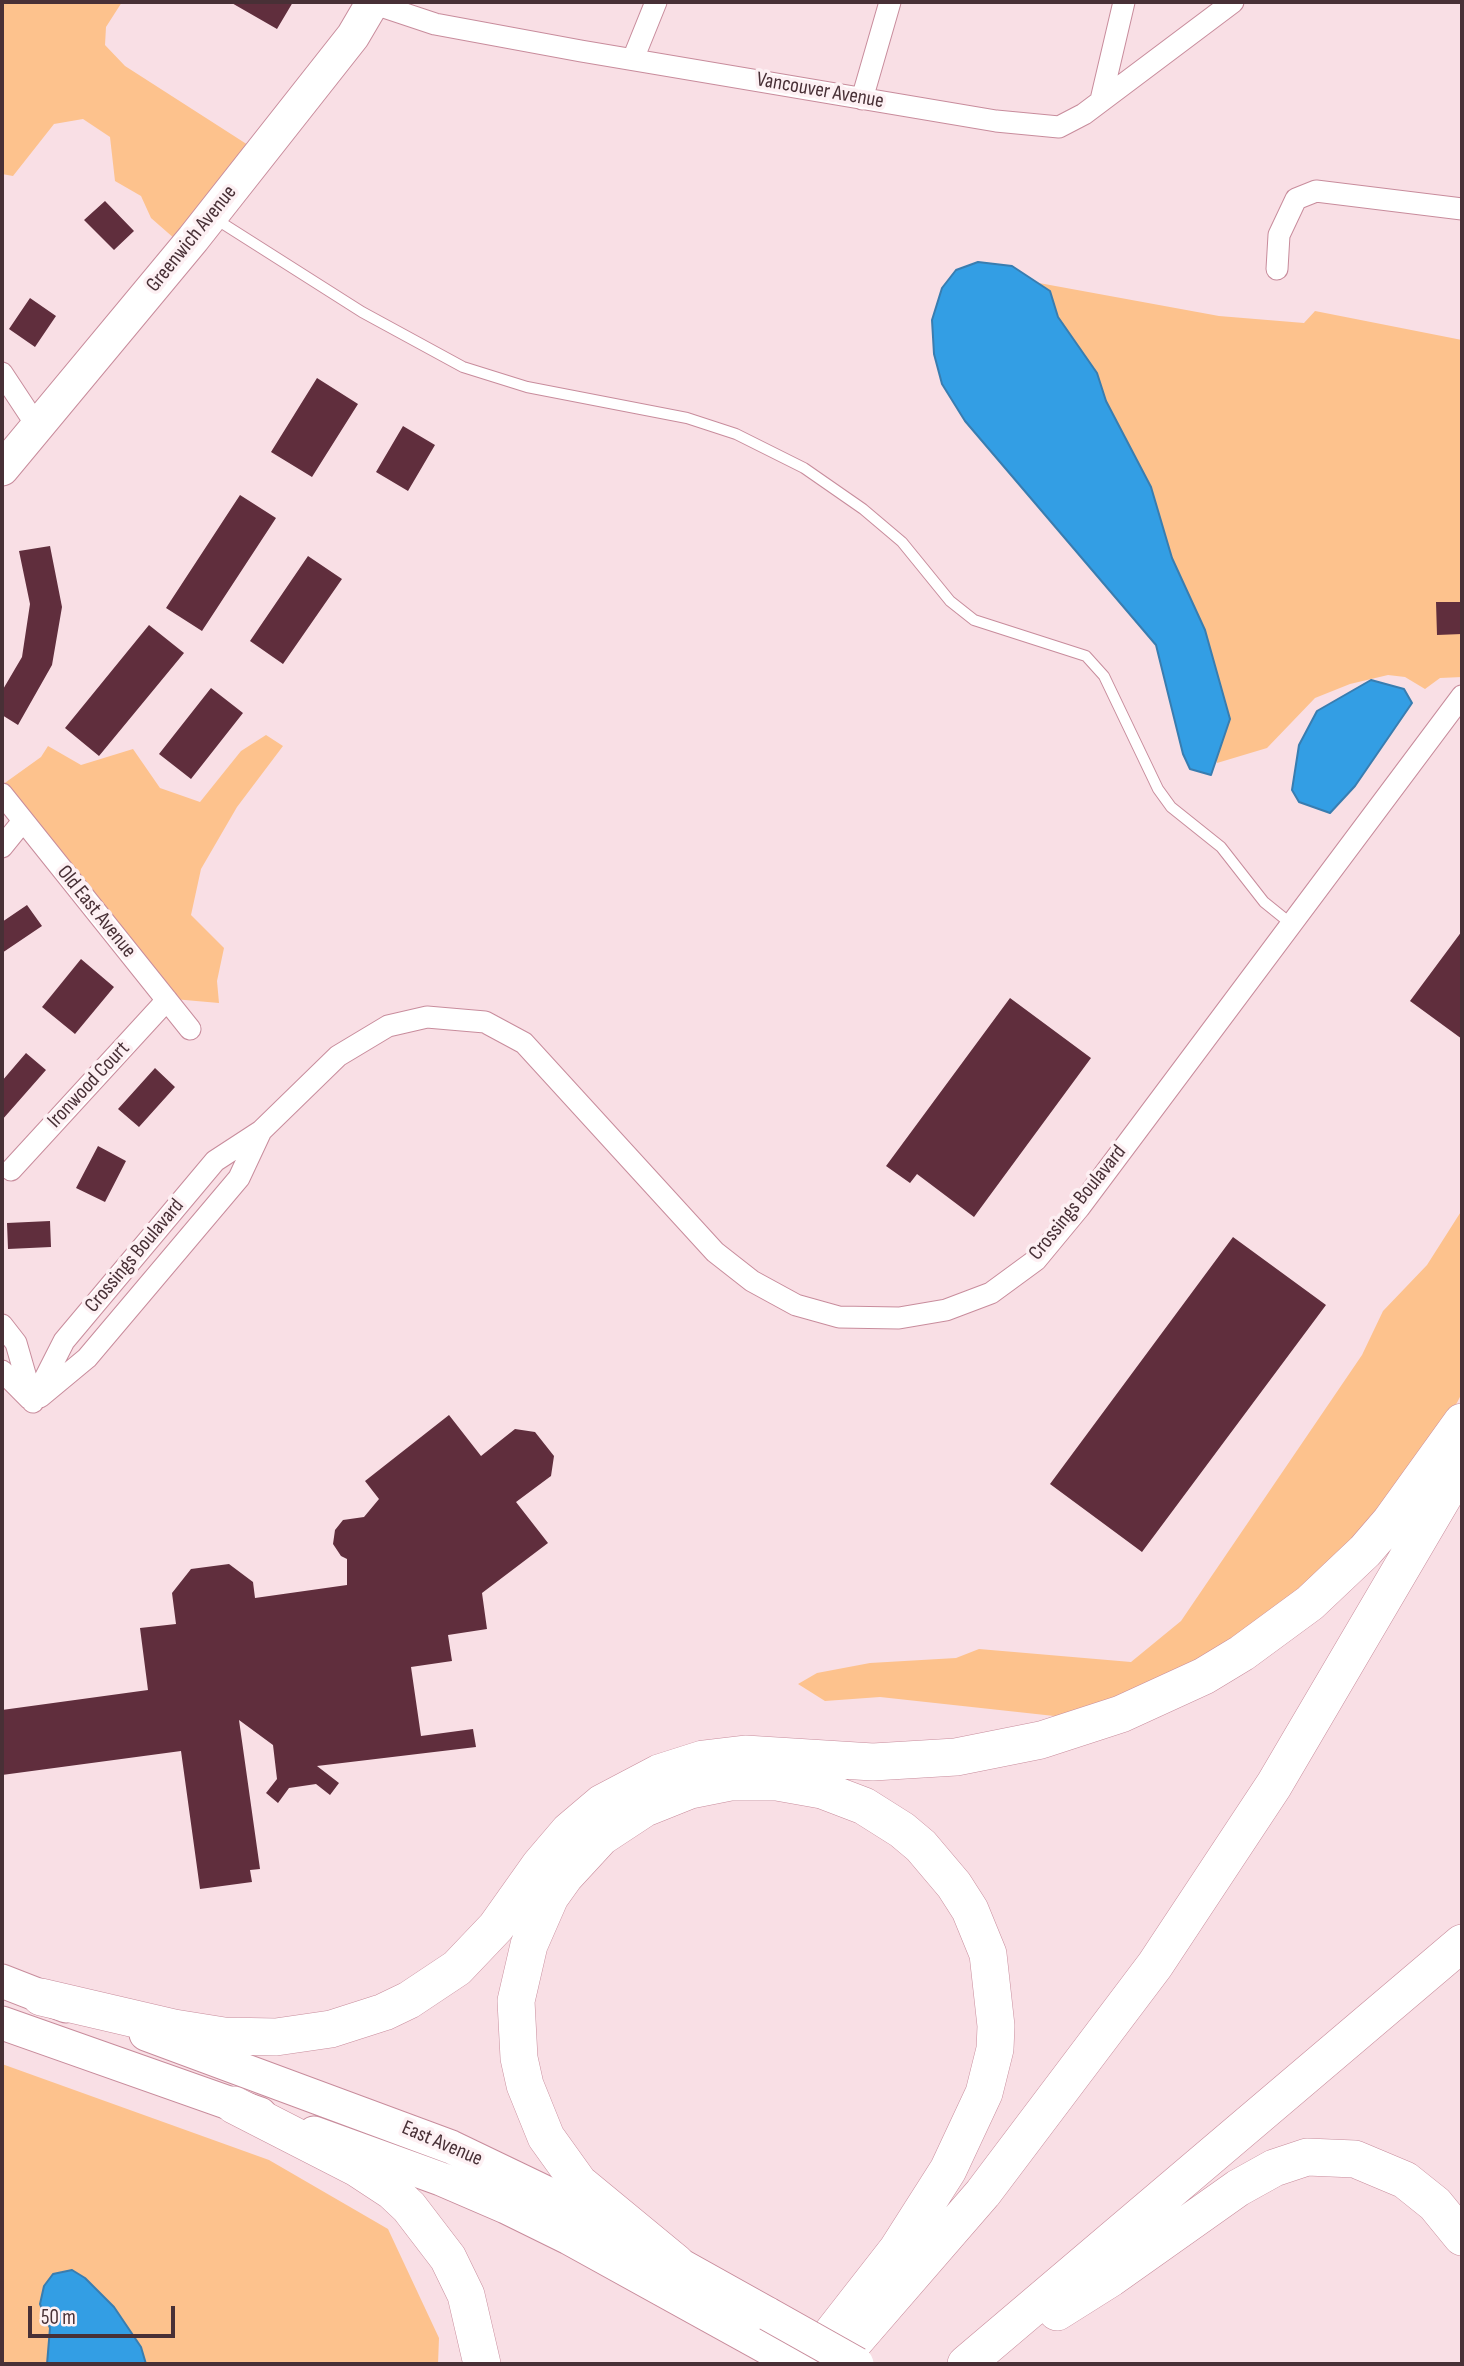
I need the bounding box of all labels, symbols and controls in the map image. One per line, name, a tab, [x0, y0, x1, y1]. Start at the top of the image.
street label: Vancouver Avenue	[754, 67, 886, 115]
street label: Greenwich Avenue	[141, 181, 243, 297]
street label: Old East Avenue	[51, 861, 141, 963]
street label: Ironwood Court	[43, 1037, 135, 1133]
street label: Crossings Boulavard	[1024, 1140, 1132, 1266]
street label: Crossings Boulavard	[80, 1194, 190, 1318]
street label: East Avenue	[398, 2116, 486, 2172]
scale bar	[32, 2292, 178, 2336]
text: 50 m	[41, 2305, 76, 2330]

